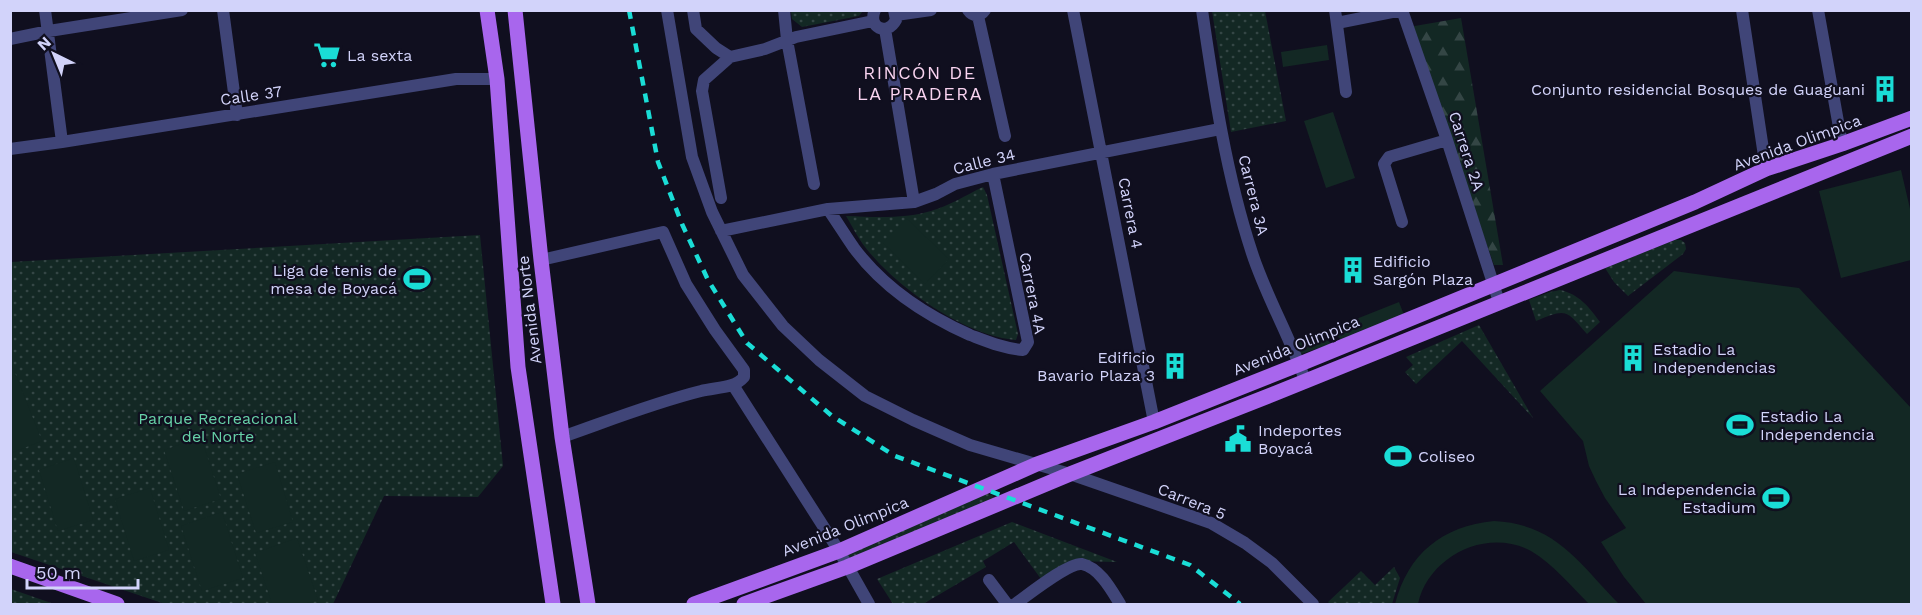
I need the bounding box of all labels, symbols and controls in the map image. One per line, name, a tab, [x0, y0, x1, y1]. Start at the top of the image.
north arrow	[24, 24, 84, 84]
text: N	[33, 32, 55, 54]
supermarket icon: La sexta	[312, 40, 342, 70]
place label: La sexta	[347, 46, 412, 65]
district label: RINCÓN DE LA PRADERA	[857, 62, 983, 104]
building icon: Conjunto residencial Bosques de Guaguani	[1870, 74, 1900, 104]
place label: Conjunto residencial Bosques de Guaguani	[1531, 80, 1865, 99]
street label: Calle 37	[219, 82, 283, 109]
street label: Carrera 2A	[1445, 109, 1488, 194]
street label: Avenida Olimpica	[1731, 111, 1864, 174]
street label: Calle 34	[951, 145, 1017, 178]
street label: Carrera 3A	[1234, 153, 1273, 238]
street label: Carrera 4	[1114, 176, 1147, 251]
street label: Carrera 4A	[1015, 251, 1050, 336]
place label: Edificio Sargón Plaza	[1373, 252, 1473, 289]
street label: Avenida Norte	[513, 255, 546, 365]
building icon: Edificio Sargón Plaza	[1338, 255, 1368, 285]
place label: Liga de tenis de mesa de Boyacá	[270, 261, 397, 298]
sports icon: Liga de tenis de mesa de Boyacá	[402, 264, 432, 294]
street label: Avenida Olimpica	[1230, 311, 1362, 379]
place label: Estadio La Independencias	[1653, 340, 1776, 377]
building icon: Estadio La Independencias	[1618, 343, 1648, 373]
place label: Edificio Bavario Plaza 3	[1037, 348, 1155, 385]
building icon: Edificio Bavario Plaza 3	[1160, 351, 1190, 381]
place label: Estadio La Independencia	[1760, 407, 1874, 444]
park label: Parque Recreacional del Norte	[138, 409, 298, 446]
sports icon: Estadio La Independencia	[1725, 410, 1755, 440]
place label: Indeportes Boyacá	[1258, 421, 1342, 458]
public building icon: Indeportes Boyacá	[1223, 424, 1253, 454]
sports icon: Coliseo	[1383, 441, 1413, 471]
place label: Coliseo	[1418, 447, 1475, 466]
street label: Carrera 5	[1155, 479, 1229, 524]
place label: La Independencia Estadium	[1618, 480, 1756, 517]
sports icon: La Independencia Estadium	[1761, 483, 1791, 513]
street label: Avenida Olimpica	[779, 492, 911, 560]
scale bar	[27, 552, 138, 590]
text: 50 m	[36, 562, 81, 583]

